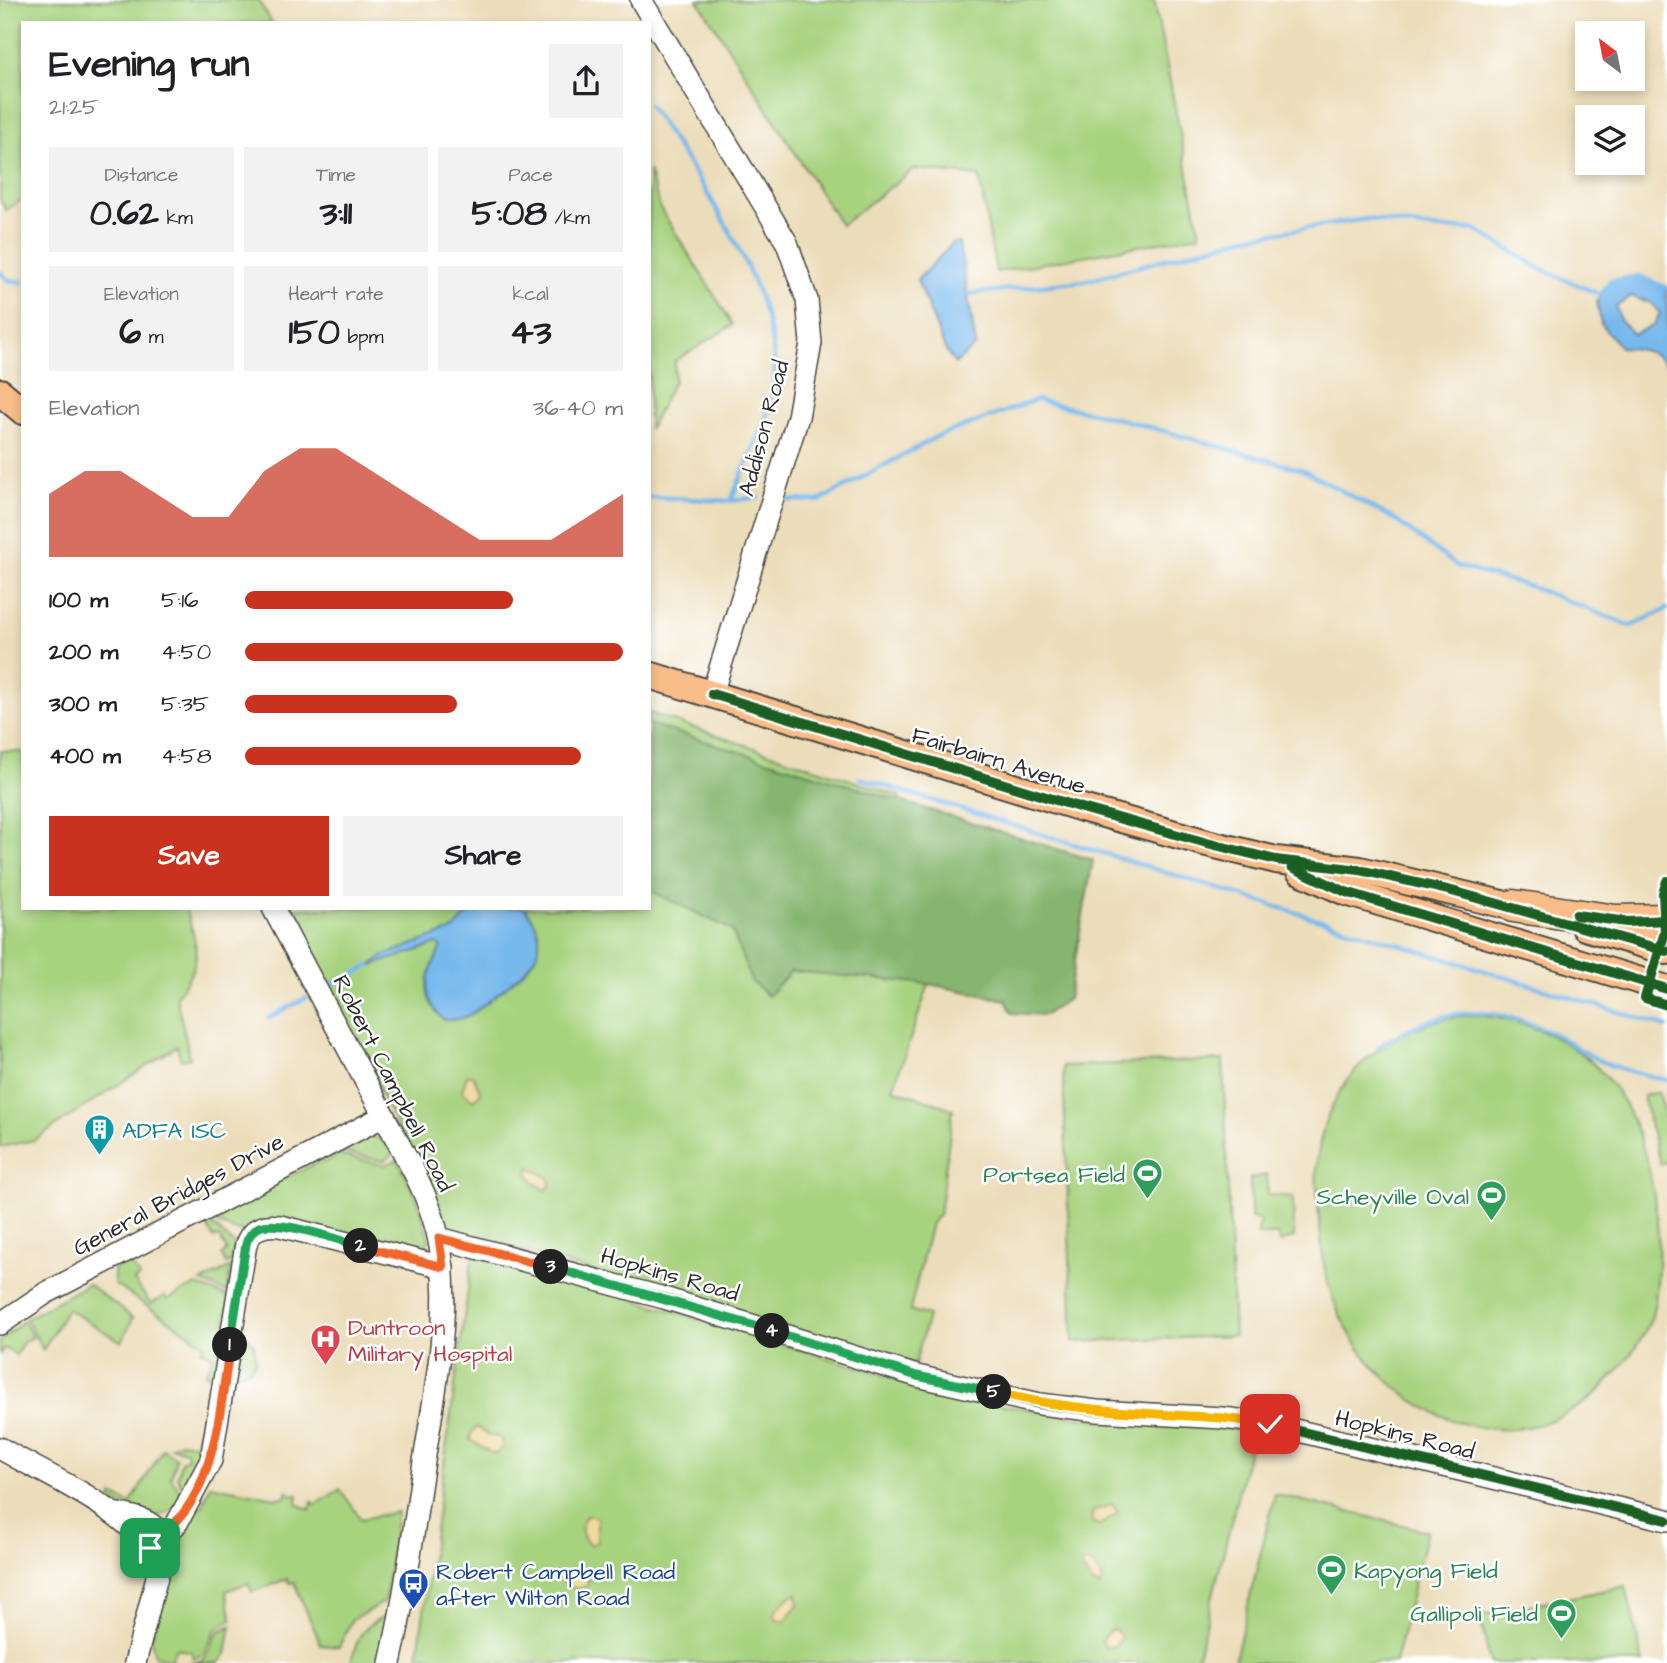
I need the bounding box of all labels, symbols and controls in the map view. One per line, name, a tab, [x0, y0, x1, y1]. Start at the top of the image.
north arrow	[1575, 21, 1645, 91]
map controls	[1575, 21, 1645, 175]
text: Evening run	[49, 39, 250, 91]
button: share	[549, 44, 623, 118]
text: 21:25	[49, 91, 98, 123]
button: layers	[1575, 105, 1645, 175]
text: Distance	[104, 162, 178, 189]
text: Time	[316, 162, 356, 189]
text: Pace	[509, 162, 553, 189]
text: 0.62	[90, 189, 159, 238]
text: 3:11	[320, 189, 352, 238]
text: 5:08	[472, 189, 547, 238]
text: km	[159, 205, 193, 232]
text: /km	[547, 205, 590, 232]
text: Elevation	[104, 281, 179, 308]
text: Heart rate	[288, 281, 384, 308]
text: kcal	[512, 281, 549, 308]
text: 6	[119, 308, 141, 357]
text: 150	[289, 308, 340, 357]
text: 43	[510, 308, 551, 357]
text: m	[141, 324, 164, 351]
text: bpm	[340, 324, 383, 351]
street label: Addison Road	[730, 356, 798, 500]
text: Elevation	[49, 392, 140, 424]
text: 36–40 m	[532, 392, 623, 424]
text: 100 m	[49, 584, 108, 616]
text: 5:16	[161, 584, 199, 616]
text: 200 m	[49, 636, 118, 668]
text: 4:50	[161, 636, 211, 668]
text: 300 m	[49, 688, 117, 720]
text: 5:35	[161, 688, 209, 720]
street label: Fairbairn Avenue	[908, 719, 1089, 803]
text: 400 m	[49, 740, 121, 772]
text: 4:58	[161, 740, 212, 772]
button: Save	[49, 816, 329, 896]
button: Share	[343, 816, 623, 896]
street label: Robert Campbell Road	[325, 970, 462, 1197]
building icon: ADFA ISC	[82, 1113, 116, 1157]
place label: ADFA ISC	[122, 1115, 226, 1147]
street label: General Bridges Drive	[67, 1126, 290, 1265]
sports icon: Portsea Field	[1131, 1157, 1165, 1201]
place label: Portsea Field	[983, 1159, 1125, 1191]
sports icon: Scheyville Oval	[1475, 1179, 1509, 1223]
place label: Scheyville Oval	[1316, 1181, 1469, 1214]
pin: 2	[344, 1228, 378, 1264]
text: 2	[355, 1232, 366, 1259]
street label: Hopkins Road	[597, 1240, 743, 1310]
pin: 3	[534, 1250, 568, 1284]
text: 3	[546, 1253, 555, 1280]
place label: Duntroon Military Hospital	[348, 1312, 512, 1371]
pin: 4	[754, 1314, 790, 1348]
text: 4	[765, 1317, 778, 1344]
hospital icon: Duntroon Military Hospital	[308, 1323, 342, 1367]
pin: 1	[212, 1328, 247, 1362]
text: 1	[228, 1331, 231, 1358]
pin: 5	[976, 1374, 1012, 1410]
text: 5	[987, 1378, 1000, 1405]
pin	[1240, 1394, 1300, 1454]
street label: Hopkins Road	[1332, 1402, 1478, 1468]
icon: check	[1251, 1405, 1289, 1443]
pin	[120, 1518, 180, 1578]
icon: arrive	[131, 1529, 169, 1567]
sports icon: Kapyong Field	[1314, 1553, 1348, 1597]
place label: Kapyong Field	[1354, 1555, 1498, 1588]
place label: Robert Campbell Road after Wilton Road	[436, 1556, 675, 1614]
bus stop icon: Robert Campbell Road after Wilton Road	[396, 1567, 430, 1611]
sports icon: Gallipoli Field	[1544, 1596, 1578, 1640]
place label: Gallipoli Field	[1410, 1598, 1538, 1630]

